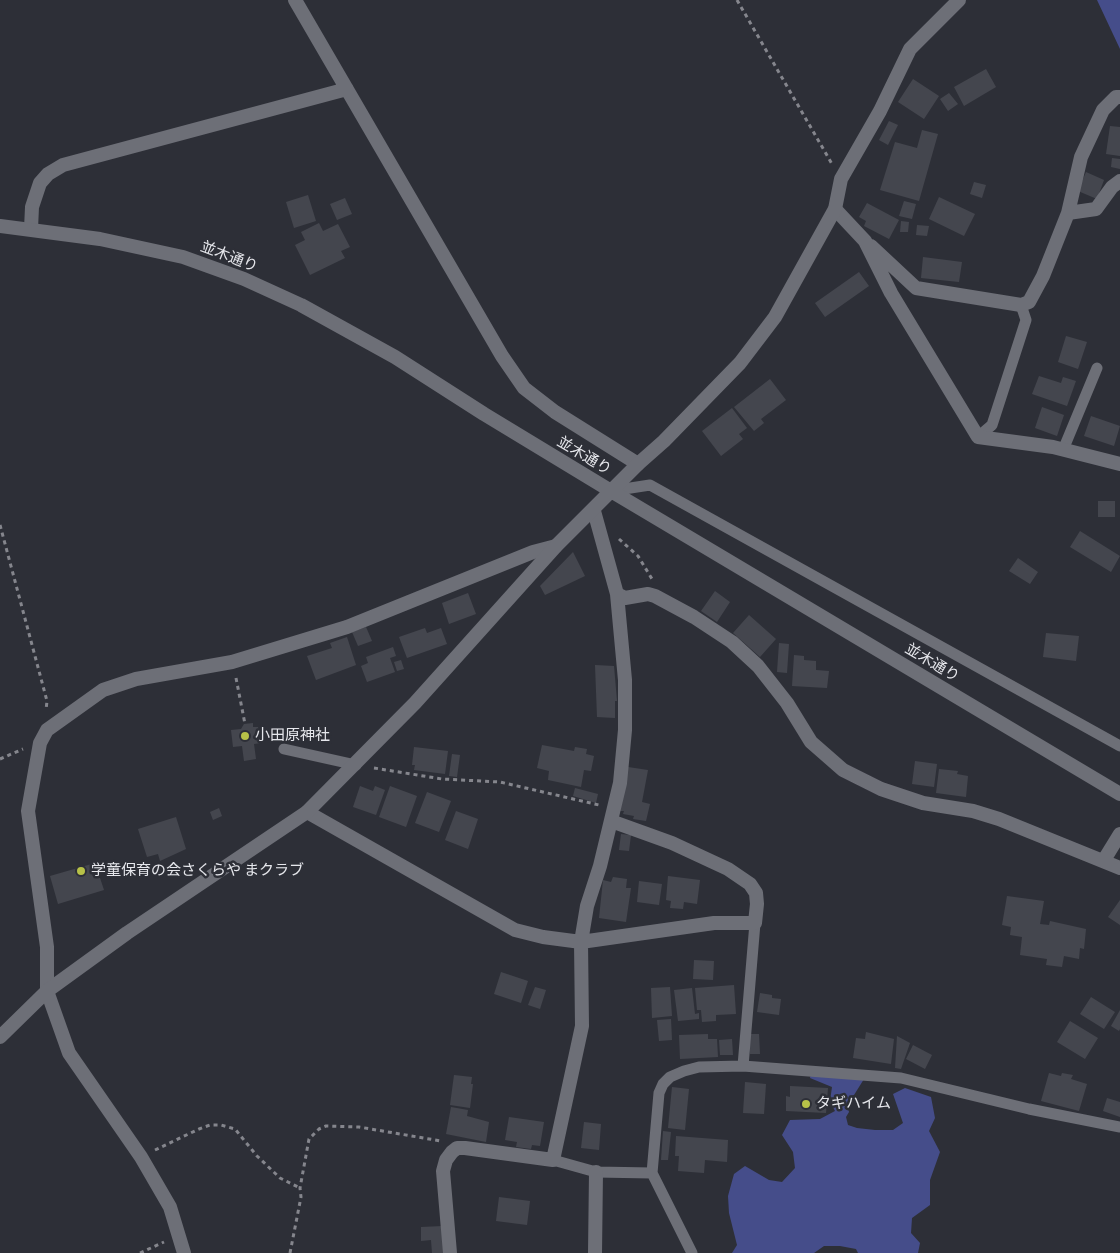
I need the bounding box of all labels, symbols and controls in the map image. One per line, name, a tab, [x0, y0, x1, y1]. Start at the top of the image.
street label: 並木通り	[198, 238, 260, 276]
street label: 並木通り	[554, 433, 614, 479]
street label: 並木通り	[902, 640, 962, 686]
place label: 小田原神社	[255, 727, 330, 745]
marker: 小田原神社	[239, 730, 251, 742]
place label: 学童保育の会さくらや まクラブ	[91, 862, 304, 880]
marker: 学童保育の会さくらや まクラブ	[75, 865, 87, 877]
place label: タギハイム	[816, 1095, 891, 1113]
marker: タギハイム	[800, 1098, 812, 1110]

